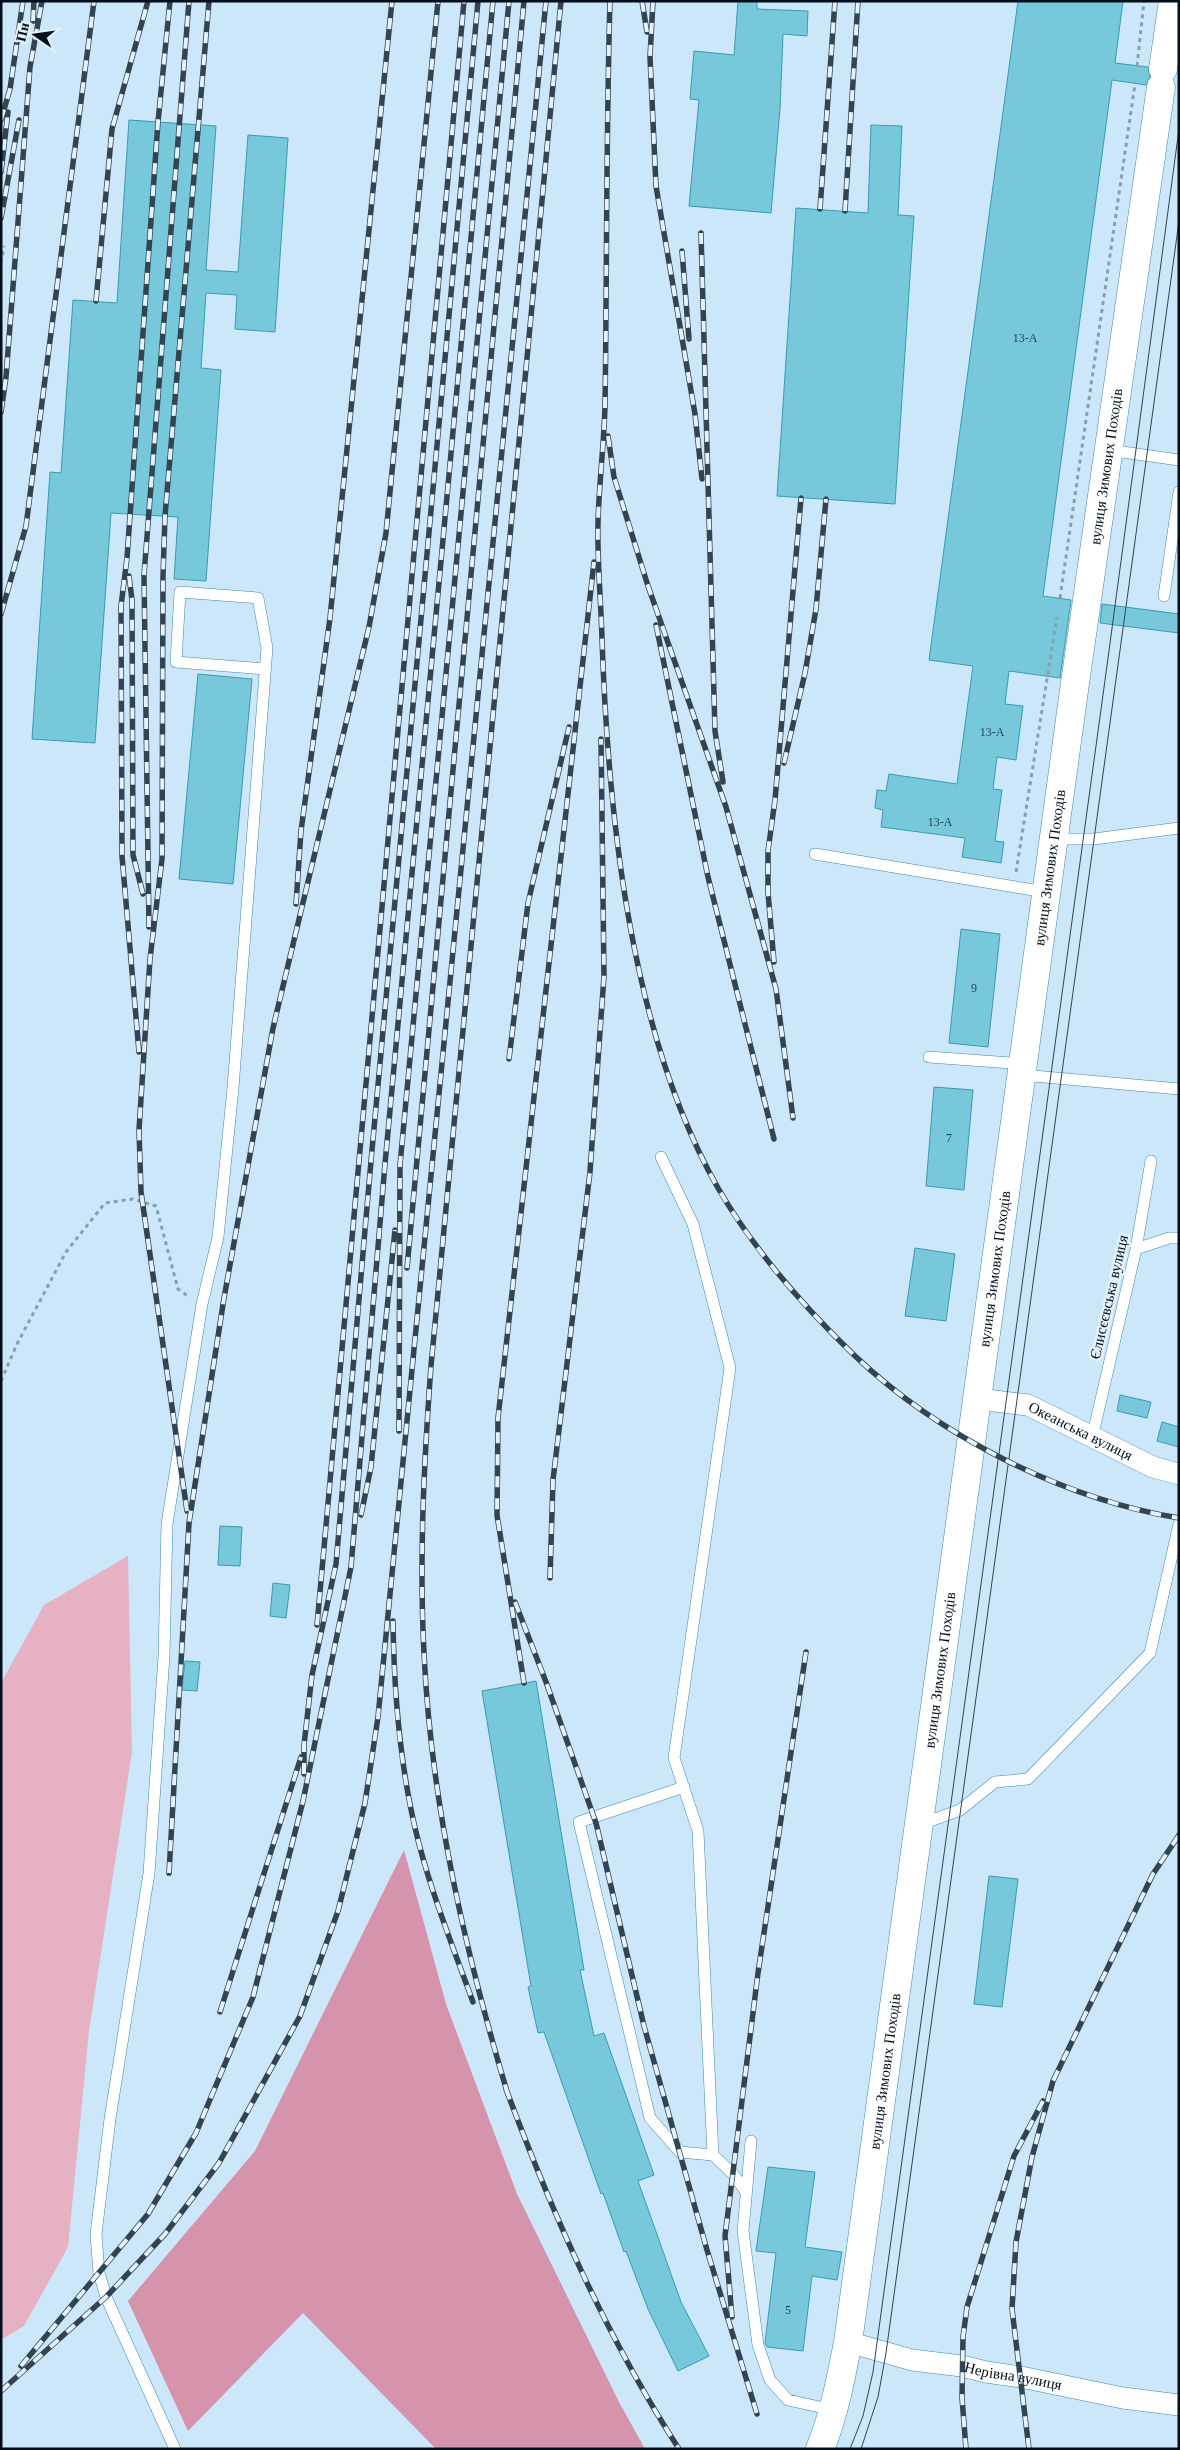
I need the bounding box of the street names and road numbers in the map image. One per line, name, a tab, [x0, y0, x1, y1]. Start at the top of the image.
street label: вулиця Зимових Походів	[1087, 387, 1125, 546]
street label: вулиця Зимових Походів	[1031, 788, 1068, 947]
street label: вулиця Зимових Походів	[976, 1190, 1013, 1348]
street label: Єлисєєвська вулиця	[1087, 1233, 1131, 1361]
street label: Океанська вулиця	[1026, 1399, 1135, 1464]
street label: вулиця Зимових Походів	[921, 1591, 959, 1749]
street label: вулиця Зимових Походів	[866, 1992, 904, 2150]
street label: Нерівна вулиця	[963, 2359, 1063, 2393]

